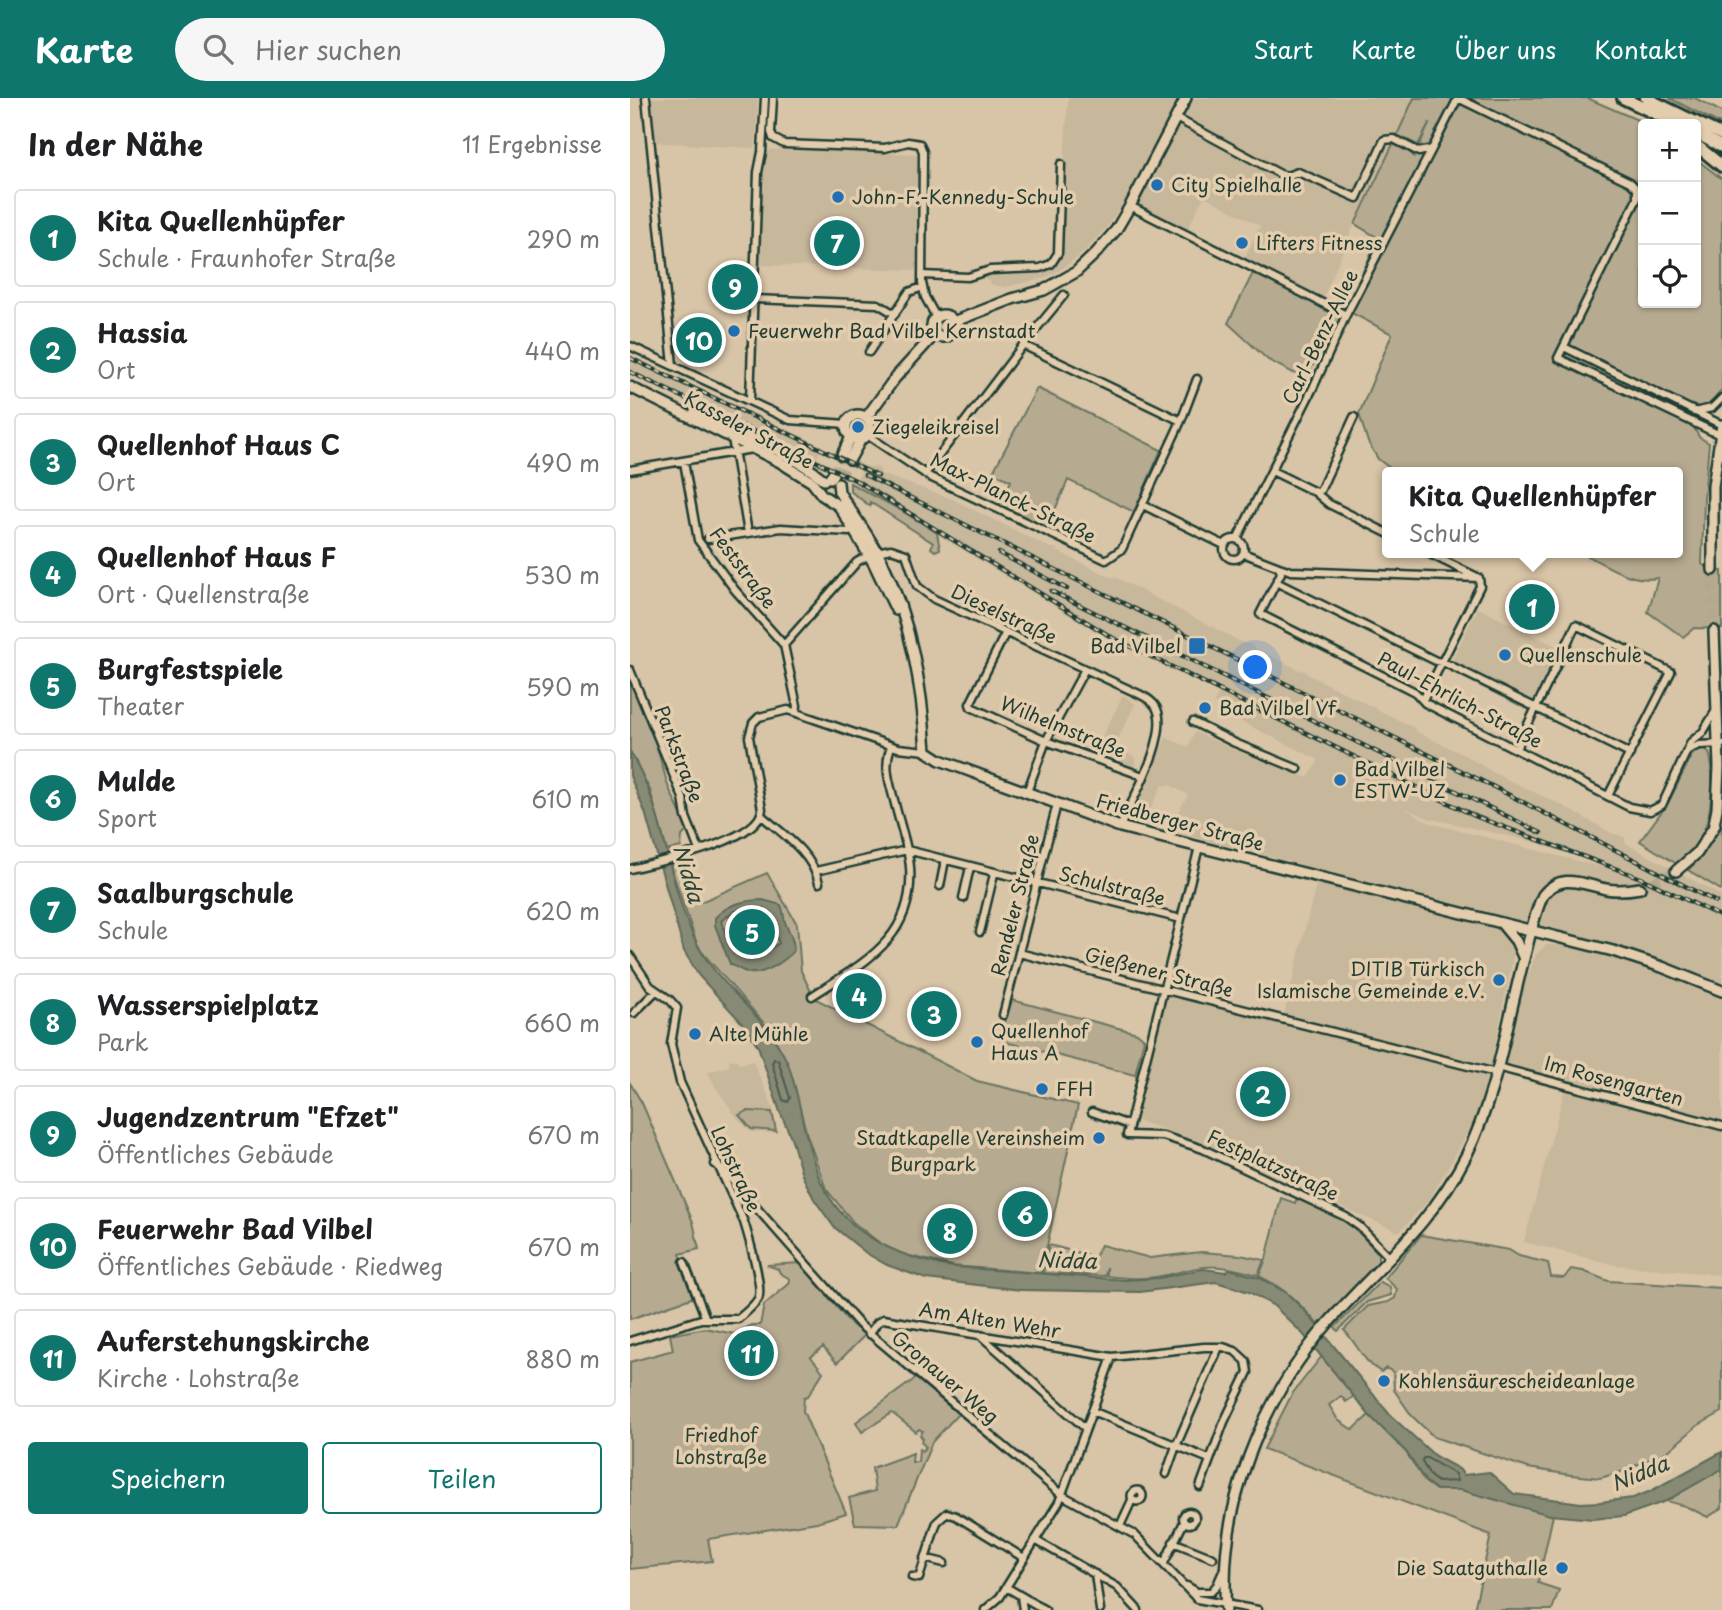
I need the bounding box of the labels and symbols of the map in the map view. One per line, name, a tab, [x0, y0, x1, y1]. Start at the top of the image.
place label: City Spielhalle	[1171, 170, 1302, 198]
marker: City Spielhalle	[1149, 177, 1165, 193]
place label: John-F.-Kennedy-Schule	[852, 182, 1074, 210]
marker: John-F.-Kennedy-Schule	[830, 189, 846, 205]
pin: 7	[814, 217, 860, 269]
place label: Lifters Fitness	[1256, 228, 1383, 256]
marker: Lifters Fitness	[1234, 235, 1250, 251]
pin: 9	[712, 261, 758, 313]
street label: Carl-Benz-Allee	[1274, 264, 1364, 409]
pin: 10	[676, 314, 722, 366]
place label: Feuerwehr Bad Vilbel Kernstadt	[748, 316, 1036, 344]
marker: Feuerwehr Bad Vilbel Kernstadt	[726, 323, 742, 339]
street label: Kasseler Straße	[680, 383, 819, 475]
place label: Ziegeleikreisel	[872, 412, 999, 440]
marker: Ziegeleikreisel	[850, 419, 866, 435]
street label: Max-Planck-Straße	[926, 445, 1101, 549]
street label: Feststraße	[704, 521, 784, 614]
street label: Dieselstraße	[947, 576, 1062, 650]
pin: 1	[1509, 581, 1555, 633]
place label: Bad Vilbel	[1090, 631, 1181, 659]
marker: Bad Vilbel	[1187, 636, 1207, 656]
place label: Quellenschule	[1519, 640, 1642, 668]
street label: Paul-Ehrlich-Straße	[1373, 644, 1548, 754]
marker: Quellenschule	[1497, 647, 1513, 663]
your location	[1238, 650, 1272, 684]
street label: Wilhelmstraße	[996, 688, 1130, 764]
place label: Bad Vilbel Vf	[1219, 693, 1337, 721]
marker: Bad Vilbel Vf	[1197, 700, 1213, 716]
street label: Parkstraße	[649, 701, 711, 806]
place label: Bad Vilbel ESTW-UZ	[1354, 754, 1446, 804]
marker: Bad Vilbel ESTW-UZ	[1332, 772, 1348, 788]
street label: Friedberger Straße	[1093, 785, 1267, 857]
street label: Rendeler Straße	[983, 831, 1045, 979]
water label: Nidda	[666, 840, 714, 907]
street label: Schulstraße	[1056, 858, 1168, 912]
pin: 5	[729, 906, 775, 958]
street label: Gießener Straße	[1082, 939, 1236, 1003]
place label: DITIB Türkisch Islamische Gemeinde e.V.	[1257, 954, 1485, 1004]
pin: 4	[836, 970, 882, 1022]
marker: DITIB Türkisch Islamische Gemeinde e.V.	[1491, 972, 1507, 988]
pin: 3	[911, 988, 957, 1040]
place label: Quellenhof Haus A	[991, 1016, 1090, 1066]
place label: Alte Mühle	[709, 1019, 809, 1047]
marker: Alte Mühle	[687, 1026, 703, 1042]
marker: Quellenhof Haus A	[969, 1034, 985, 1050]
street label: Im Rosengarten	[1542, 1048, 1687, 1112]
pin: 2	[1240, 1068, 1286, 1120]
place label: FFH	[1056, 1074, 1093, 1102]
marker: FFH	[1034, 1081, 1050, 1097]
street label: Lohstraße	[705, 1121, 769, 1216]
street label: Festplatzstraße	[1203, 1121, 1344, 1207]
place label: Stadtkapelle Vereinsheim	[856, 1123, 1085, 1151]
marker: Stadtkapelle Vereinsheim	[1091, 1130, 1107, 1146]
park label: Burgpark	[890, 1149, 976, 1177]
pin: 6	[1002, 1188, 1048, 1240]
pin: 8	[927, 1205, 973, 1257]
water label: Nidda	[1037, 1242, 1098, 1276]
street label: Am Alten Wehr	[917, 1294, 1064, 1344]
street label: Gronauer Weg	[886, 1323, 1005, 1429]
pin: 11	[728, 1327, 774, 1379]
place label: Kohlensäurescheideanlage	[1398, 1366, 1635, 1394]
marker: Kohlensäurescheideanlage	[1376, 1373, 1392, 1389]
park label: Friedhof Lohstraße	[675, 1420, 767, 1470]
water label: Nidda	[1606, 1446, 1674, 1498]
place label: Die Saatguthalle	[1396, 1553, 1548, 1581]
marker: Die Saatguthalle	[1554, 1560, 1570, 1576]

